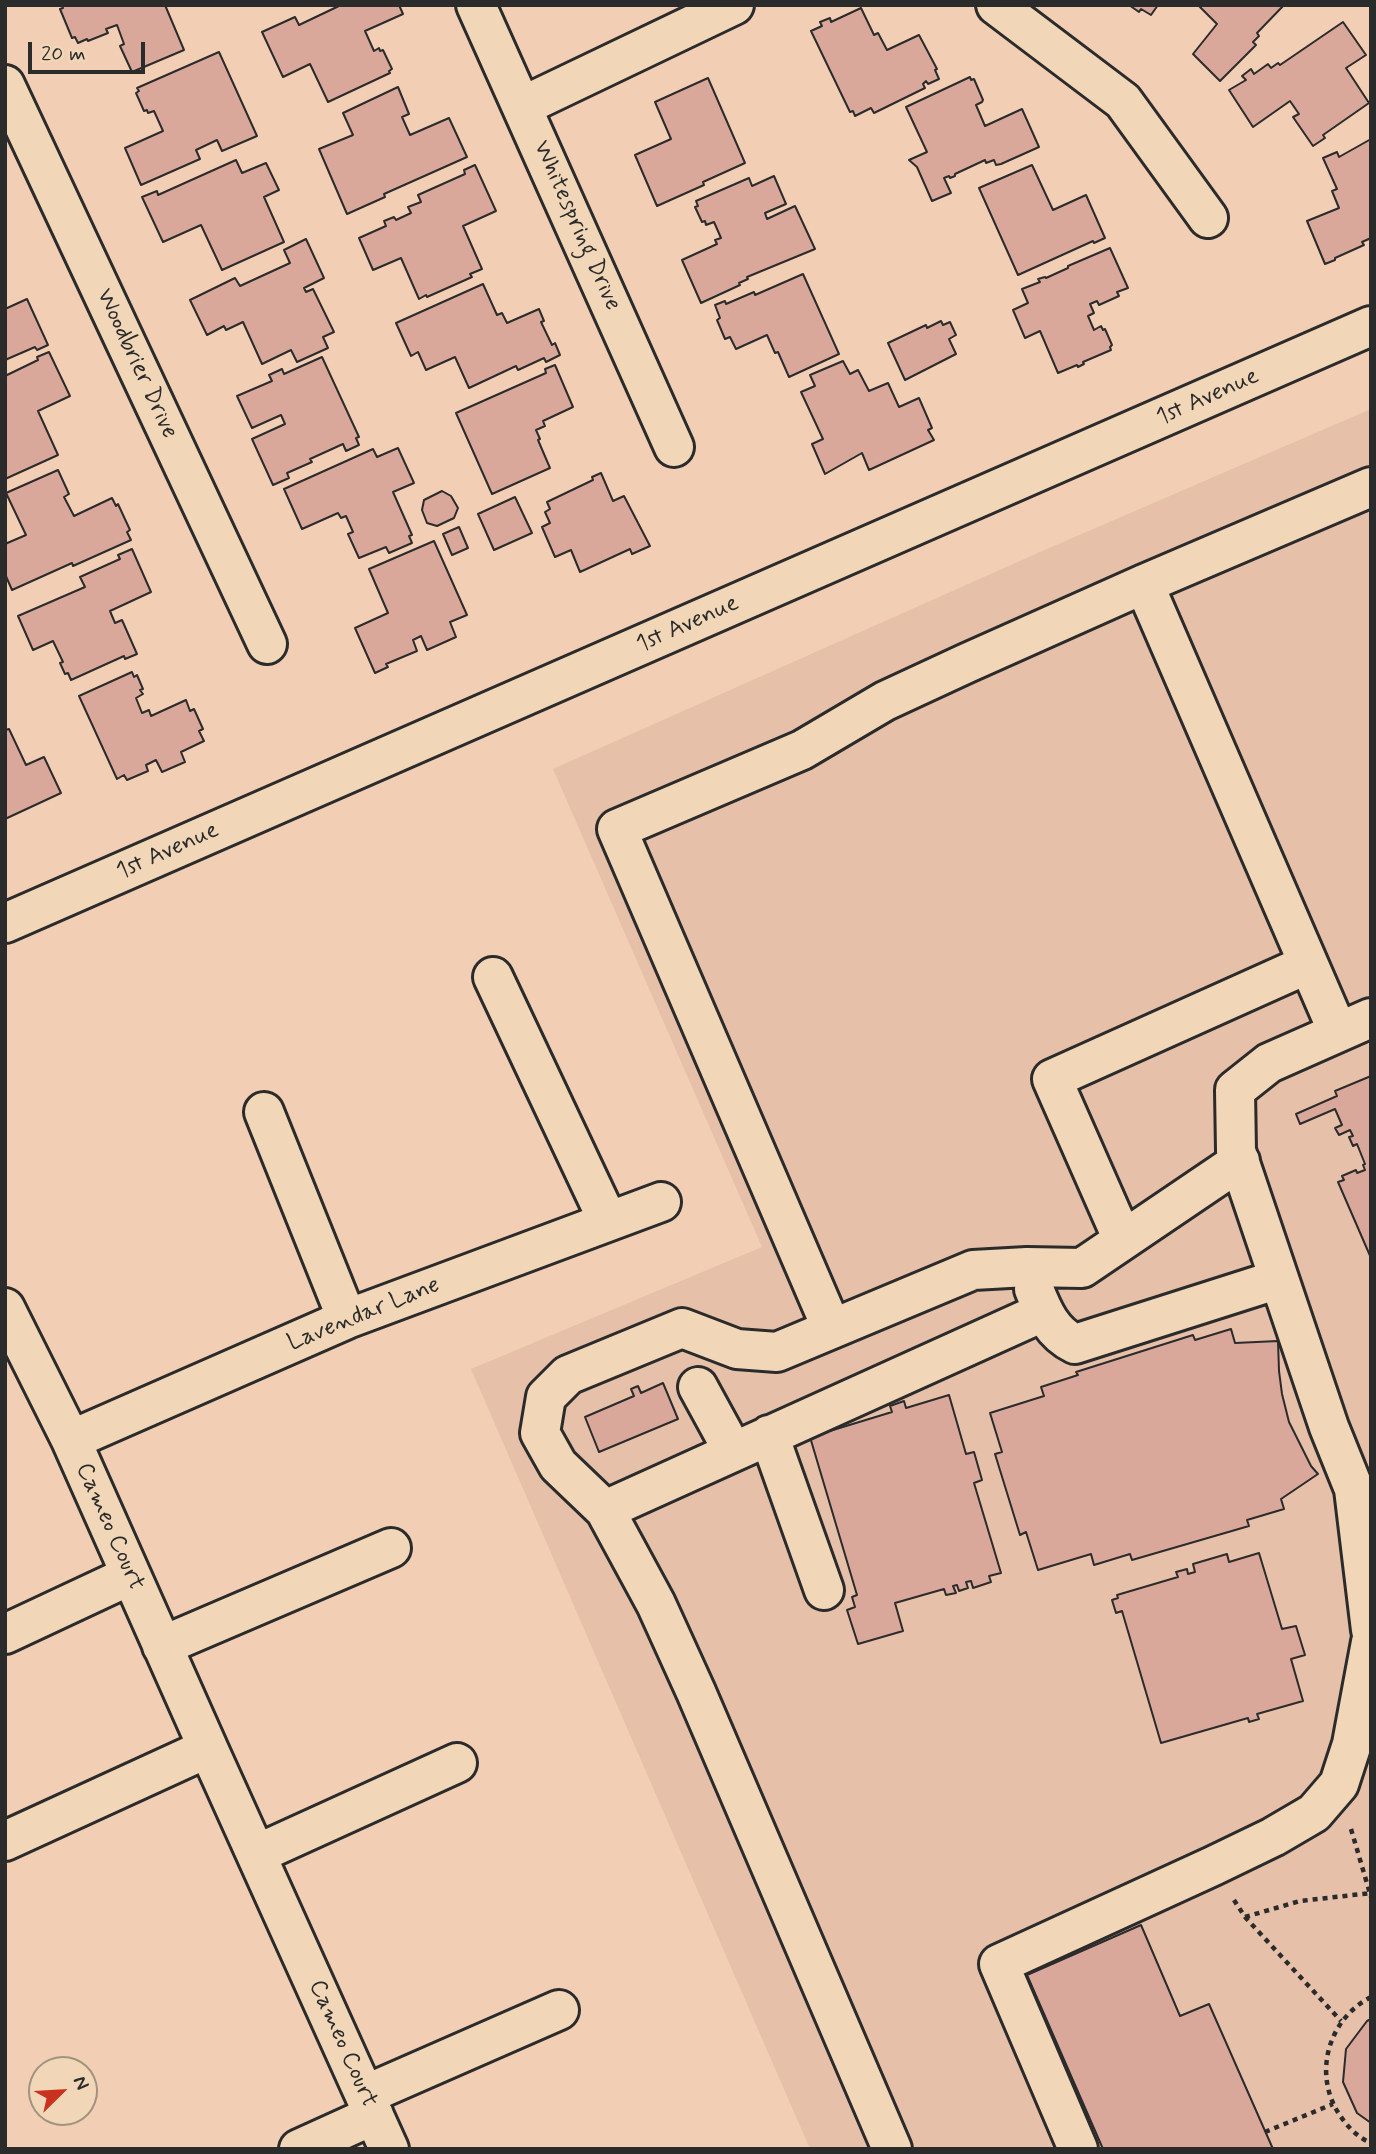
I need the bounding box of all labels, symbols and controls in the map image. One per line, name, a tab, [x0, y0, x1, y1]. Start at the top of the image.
scale bar	[32, 28, 149, 72]
text: 20 m	[41, 40, 86, 68]
street label: Whitespring Drive	[526, 137, 626, 315]
street label: Woodbrier Drive	[89, 284, 183, 444]
street label: 1st Avenue	[1152, 363, 1264, 433]
street label: 1st Avenue	[632, 590, 744, 660]
street label: 1st Avenue	[112, 817, 224, 887]
street label: Lavendar Lane	[284, 1271, 444, 1359]
street label: Cameo Court	[68, 1459, 150, 1595]
street label: Cameo Court	[301, 1976, 383, 2112]
north arrow	[28, 2056, 98, 2126]
text: N	[67, 2072, 95, 2094]

